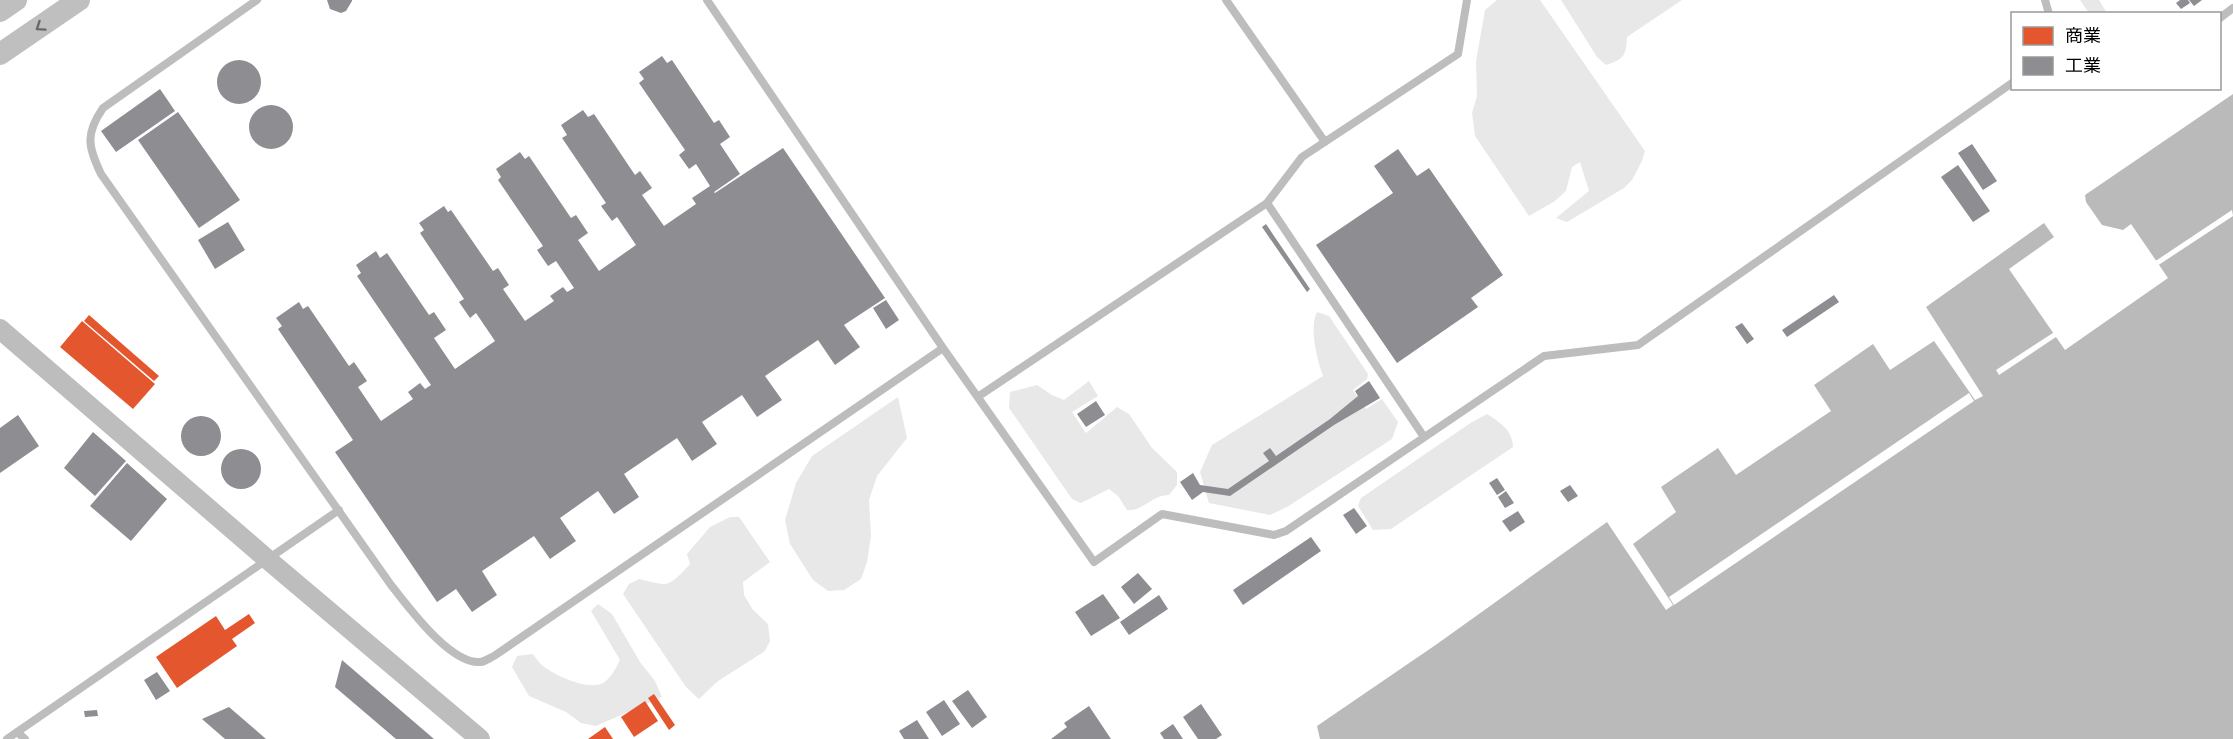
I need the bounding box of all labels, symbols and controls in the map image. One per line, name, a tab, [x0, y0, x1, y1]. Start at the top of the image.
legend	[2011, 12, 2221, 90]
one-way arrow	[35, 20, 46, 31]
text: 商業	[2065, 25, 2101, 47]
text: 工業	[2065, 55, 2101, 77]

